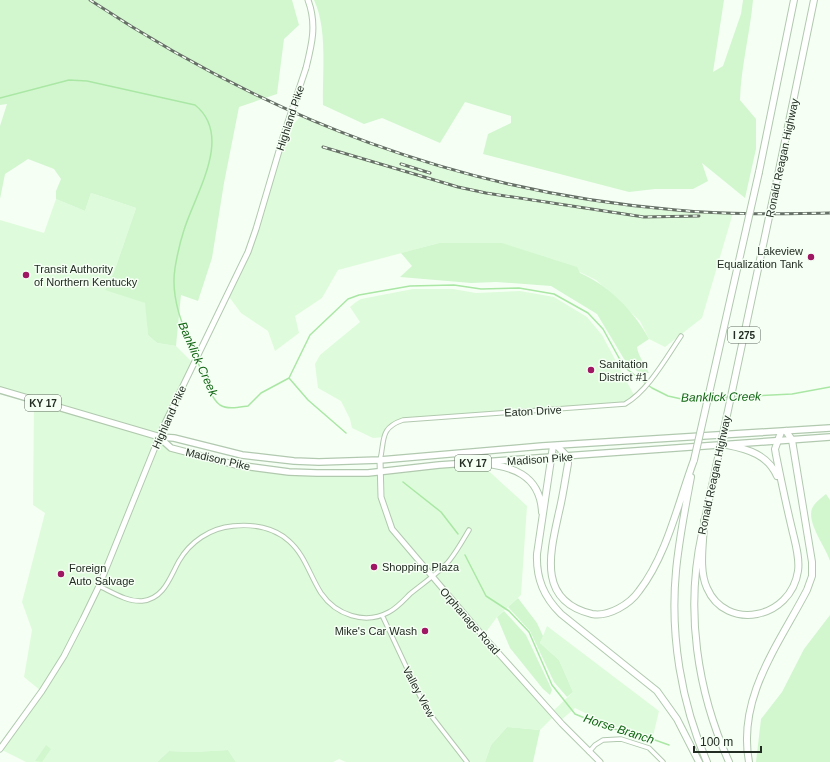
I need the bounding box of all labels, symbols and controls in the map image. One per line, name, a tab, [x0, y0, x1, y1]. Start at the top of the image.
street label: Highland Pike	[274, 84, 306, 152]
street label: Ronald Reagan Highway	[763, 97, 801, 219]
place label: Lakeview Equalization Tank	[717, 245, 803, 270]
marker: Lakeview Equalization Tank	[806, 252, 816, 262]
place label: Transit Authority of Northern Kentucky	[34, 263, 138, 288]
marker: Transit Authority of Northern Kentucky	[21, 270, 31, 280]
water label: Banklick Creek	[175, 320, 221, 399]
road number: I 275	[728, 327, 760, 343]
place label: Sanitation District #1	[599, 358, 648, 383]
marker: Sanitation District #1	[586, 365, 596, 375]
street label: Highland Pike	[150, 384, 188, 450]
water label: Banklick Creek	[681, 389, 762, 405]
road number: KY 17	[25, 395, 61, 411]
street label: Eaton Drive	[504, 404, 562, 418]
street label: Ronald Reagan Highway	[695, 414, 733, 536]
street label: Madison Pike	[184, 446, 252, 472]
street label: Madison Pike	[507, 451, 573, 467]
road number: KY 17	[455, 455, 491, 471]
place label: Shopping Plaza	[382, 561, 460, 573]
place label: Foreign Auto Salvage	[69, 562, 134, 587]
marker: Shopping Plaza	[369, 562, 379, 572]
marker: Foreign Auto Salvage	[56, 569, 66, 579]
street label: Orphanage Road	[438, 585, 502, 657]
place label: Mike's Car Wash	[335, 625, 417, 637]
marker: Mike's Car Wash	[420, 626, 430, 636]
street label: Valley View	[401, 665, 437, 720]
water label: Horse Branch	[582, 711, 656, 747]
scale bar	[694, 728, 761, 754]
text: 100 m	[700, 735, 733, 749]

